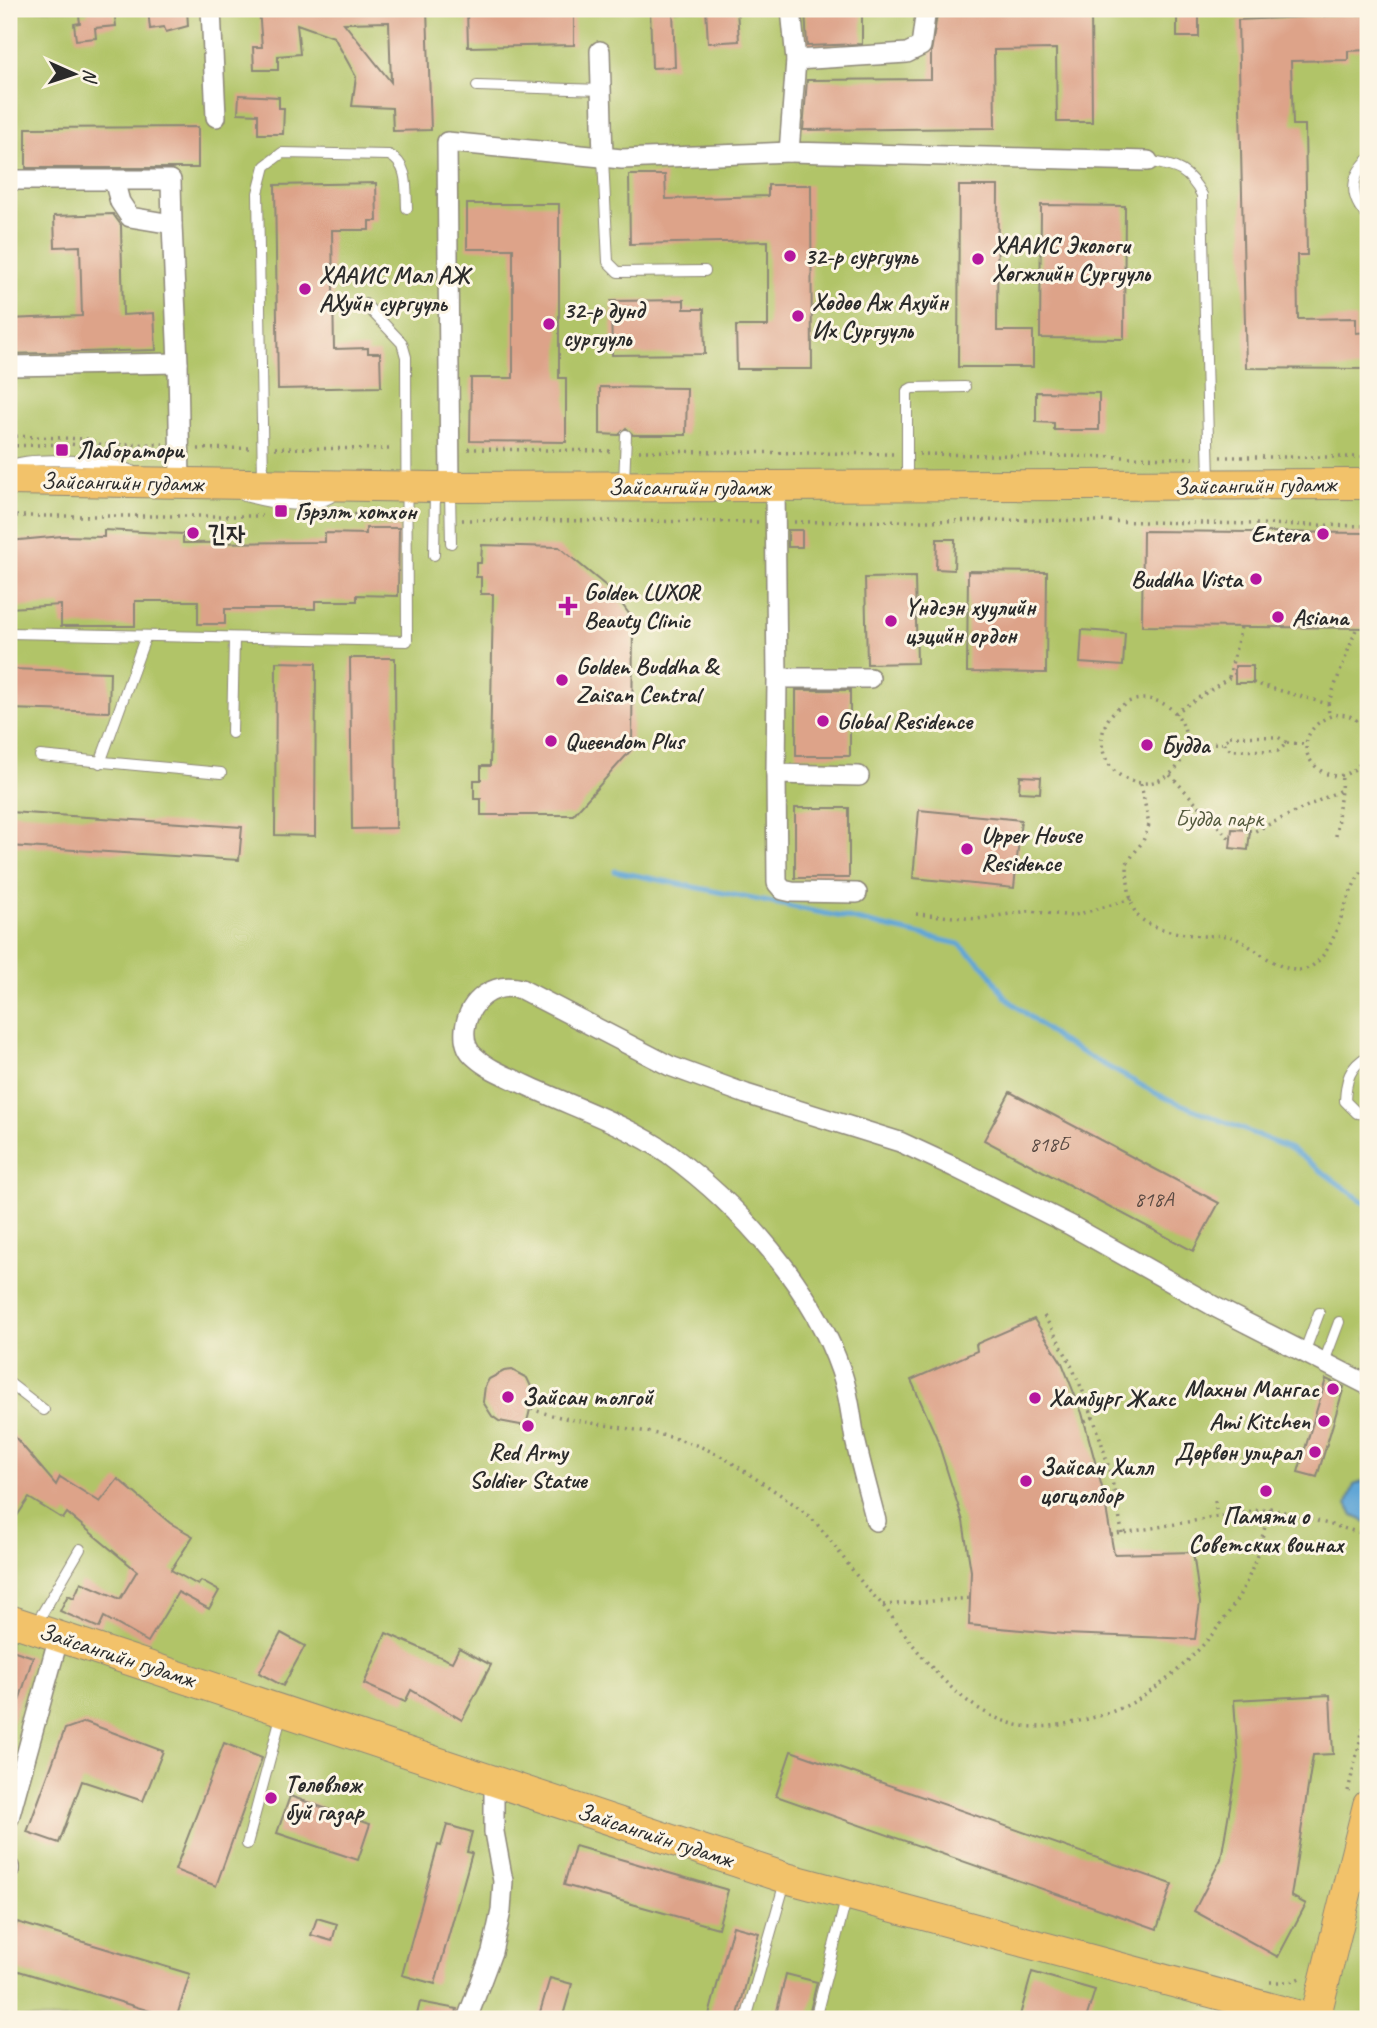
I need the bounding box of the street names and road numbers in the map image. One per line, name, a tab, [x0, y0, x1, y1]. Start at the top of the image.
street label: Зайсангийн гудамж	[41, 466, 206, 498]
street label: Зайсангийн гудамж	[1174, 469, 1339, 501]
street label: Зайсангийн гудамж	[608, 472, 773, 502]
street label: Зайсангийн гудамж	[35, 1616, 201, 1695]
street label: Зайсангийн гудамж	[573, 1796, 739, 1875]

